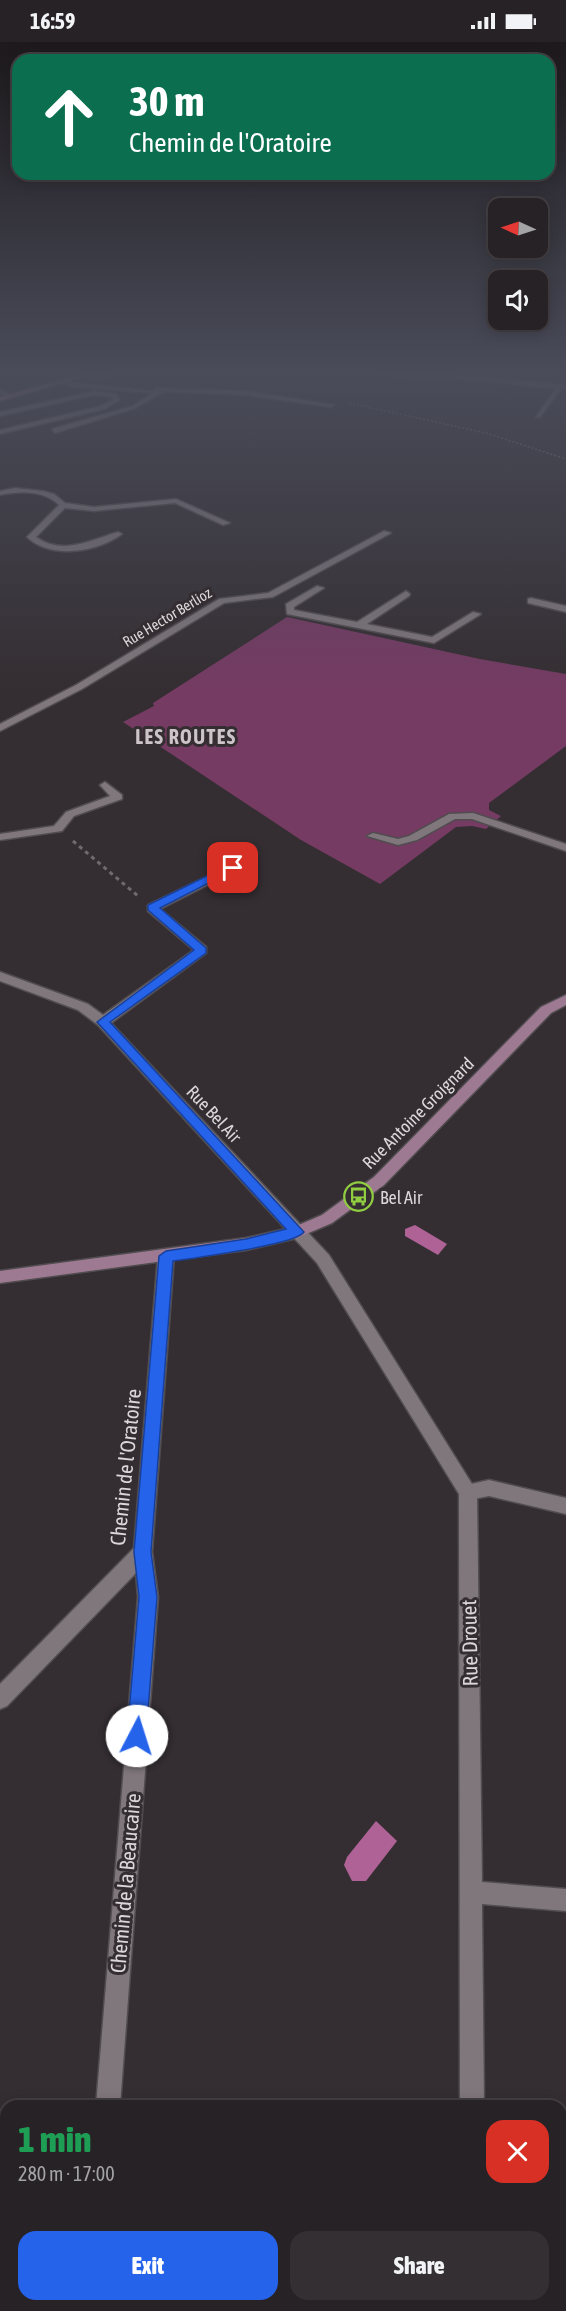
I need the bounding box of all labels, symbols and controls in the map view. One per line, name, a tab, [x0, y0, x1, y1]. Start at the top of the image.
text: 16:59	[30, 8, 75, 34]
text: 30 m	[129, 77, 204, 125]
icon: ahead	[30, 78, 108, 156]
text: Chemin de l'Oratoire	[129, 127, 332, 158]
north arrow	[488, 198, 548, 258]
map controls	[488, 198, 548, 330]
button: sound	[488, 270, 548, 330]
street label: Rue Hector Berlioz	[120, 584, 215, 650]
district label: LES ROUTES	[135, 725, 237, 748]
pin	[207, 842, 258, 893]
icon: arrive	[216, 851, 249, 884]
street label: Rue Antoine Groignard	[358, 1053, 478, 1173]
street label: Rue Bel Air	[182, 1081, 246, 1147]
bus stop icon: Bel Air	[343, 1181, 375, 1213]
place label: Bel Air	[380, 1187, 423, 1208]
street label: Chemin de l'Oratoire	[105, 1387, 145, 1547]
street label: Rue Drouet	[456, 1599, 482, 1687]
position arrow	[105, 1704, 169, 1768]
street label: Chemin de la Beaucaire	[105, 1792, 145, 1974]
text: 1 min	[18, 2118, 92, 2160]
button: close	[486, 2120, 549, 2183]
text: 280 m · 17:00	[18, 2162, 115, 2185]
button: Exit	[18, 2231, 278, 2300]
button: Share	[290, 2231, 549, 2300]

